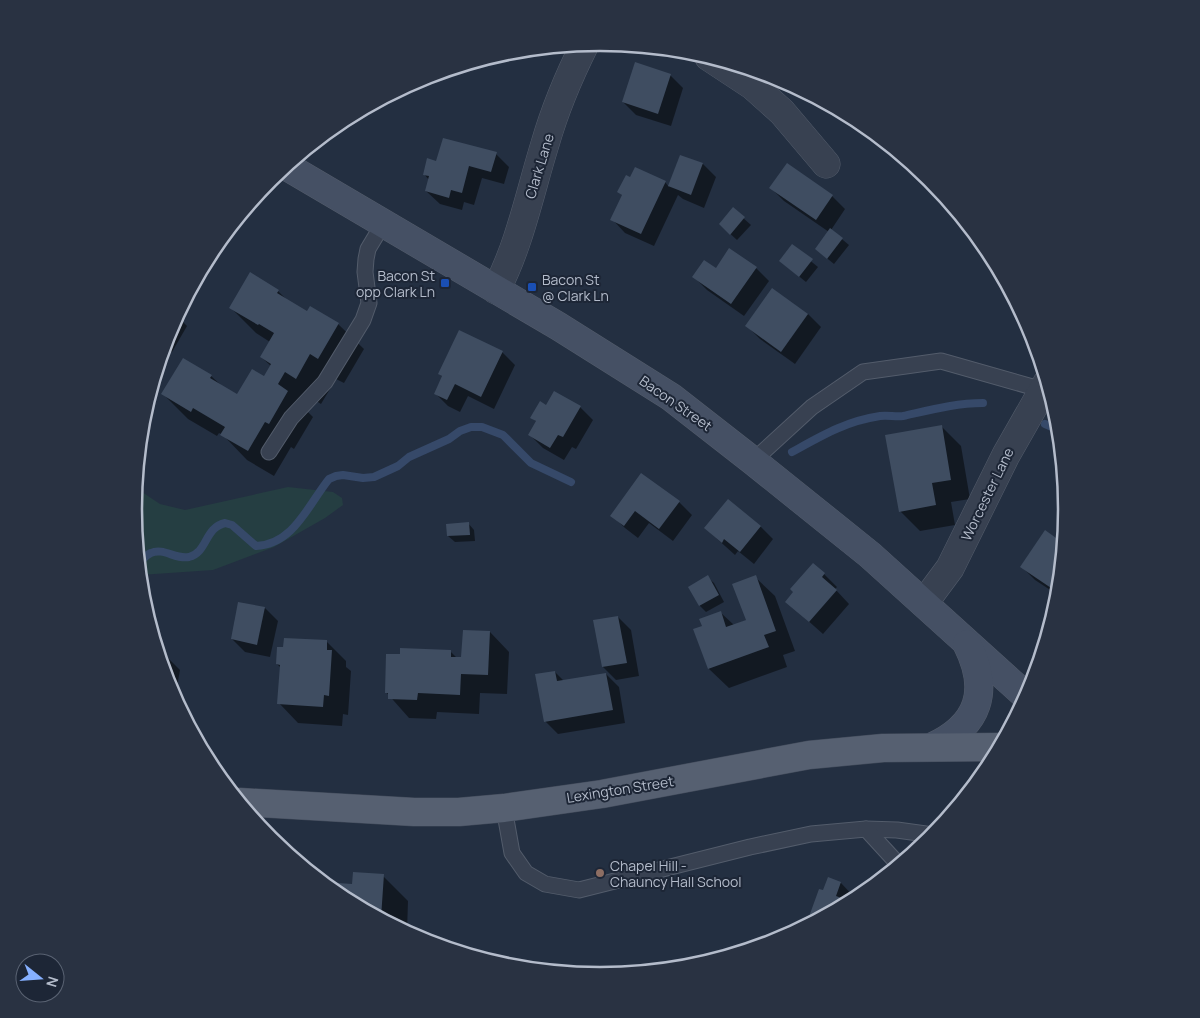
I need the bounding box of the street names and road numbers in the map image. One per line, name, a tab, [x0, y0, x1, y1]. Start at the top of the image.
street label: Clark Lane	[520, 131, 558, 201]
street label: Bacon Street	[636, 371, 716, 435]
street label: Worcester Lane	[956, 444, 1018, 544]
street label: Lexington Street	[565, 771, 675, 807]

